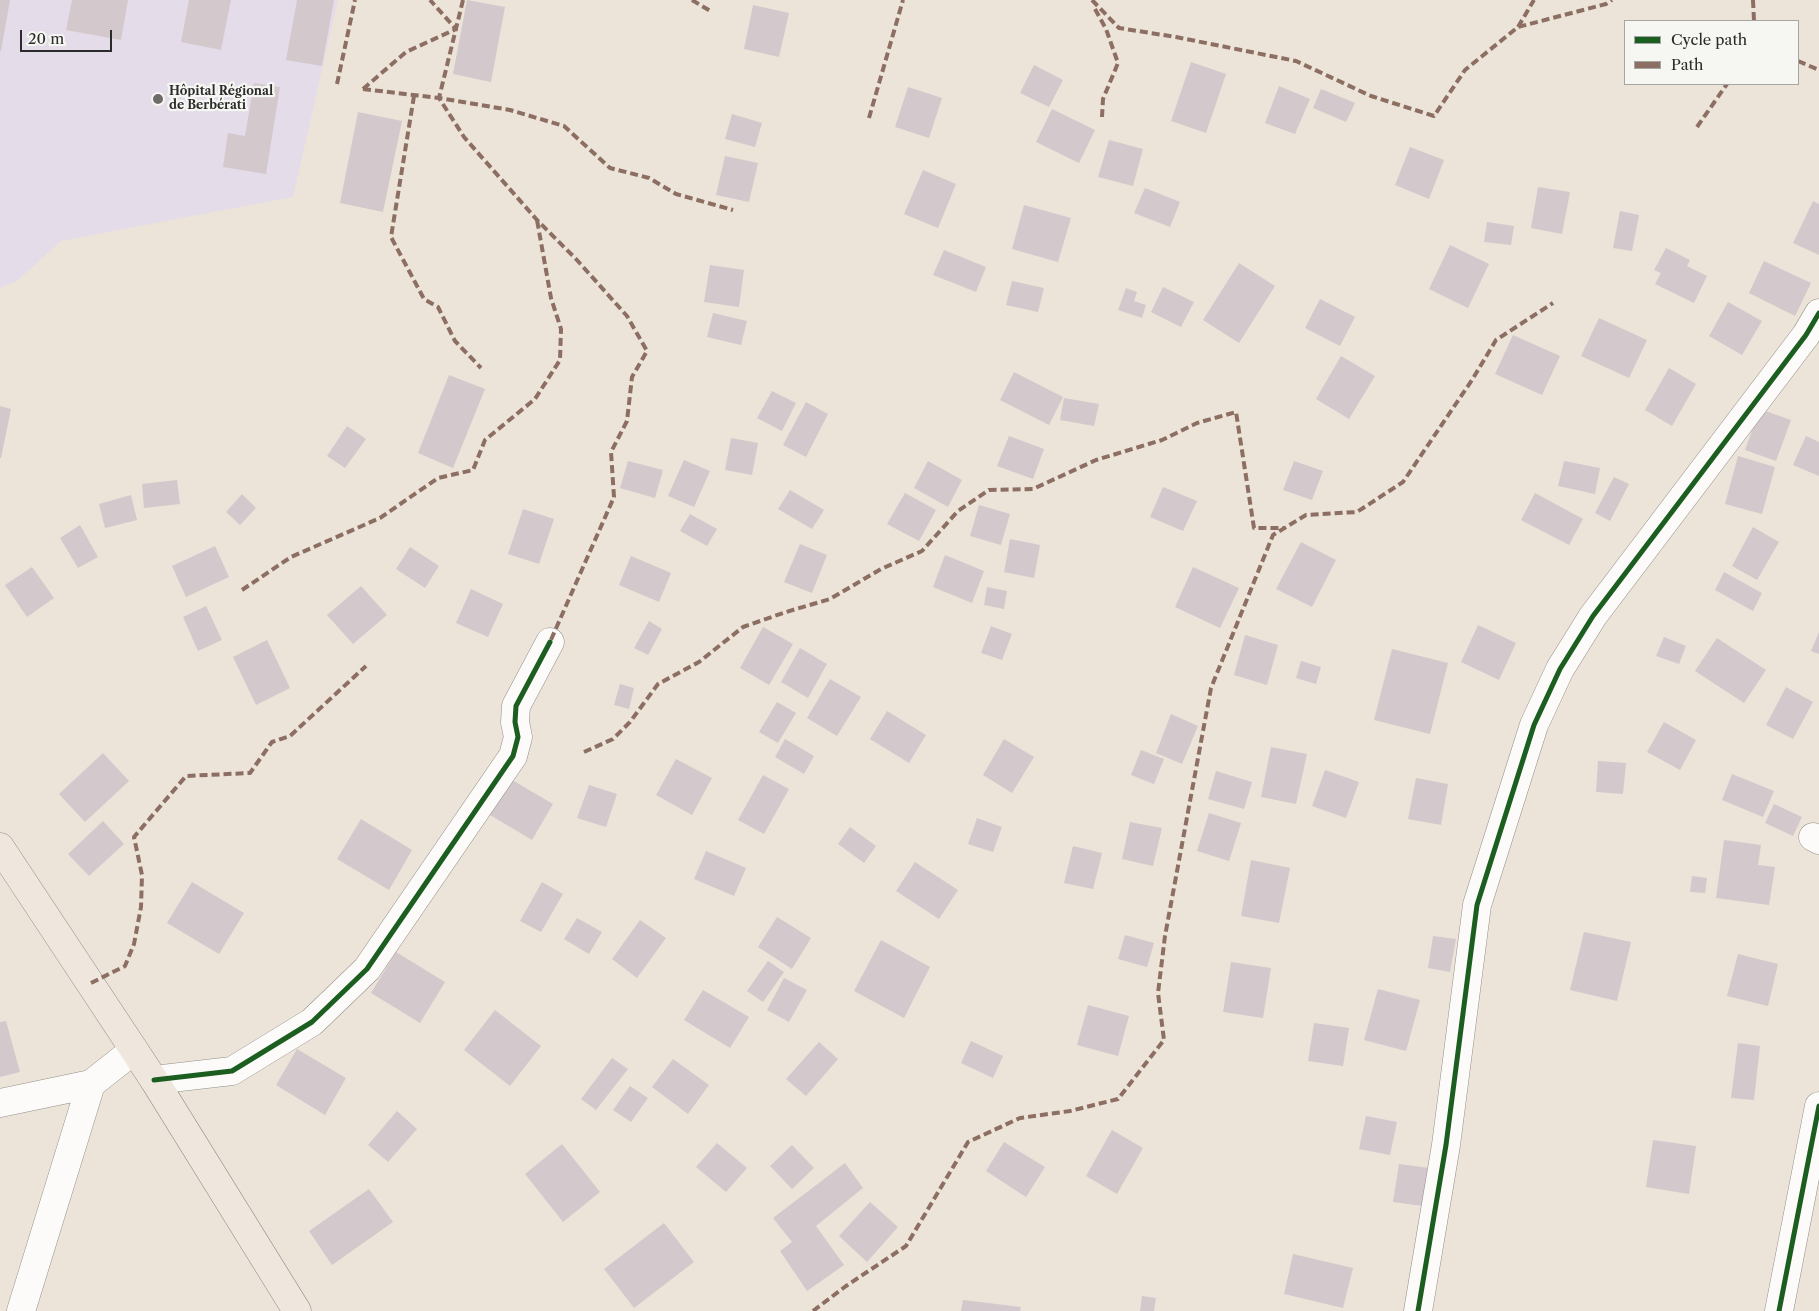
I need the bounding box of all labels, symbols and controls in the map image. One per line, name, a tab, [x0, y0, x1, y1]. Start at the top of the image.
scale bar	[22, 20, 115, 52]
legend	[1624, 20, 1799, 85]
text: 20 m	[28, 29, 64, 48]
text: Cycle path	[1671, 30, 1747, 49]
text: Path	[1671, 55, 1703, 74]
place label: Hôpital Régional de Berbérati	[169, 85, 273, 113]
marker: Hôpital Régional de Berbérati	[151, 92, 165, 106]

